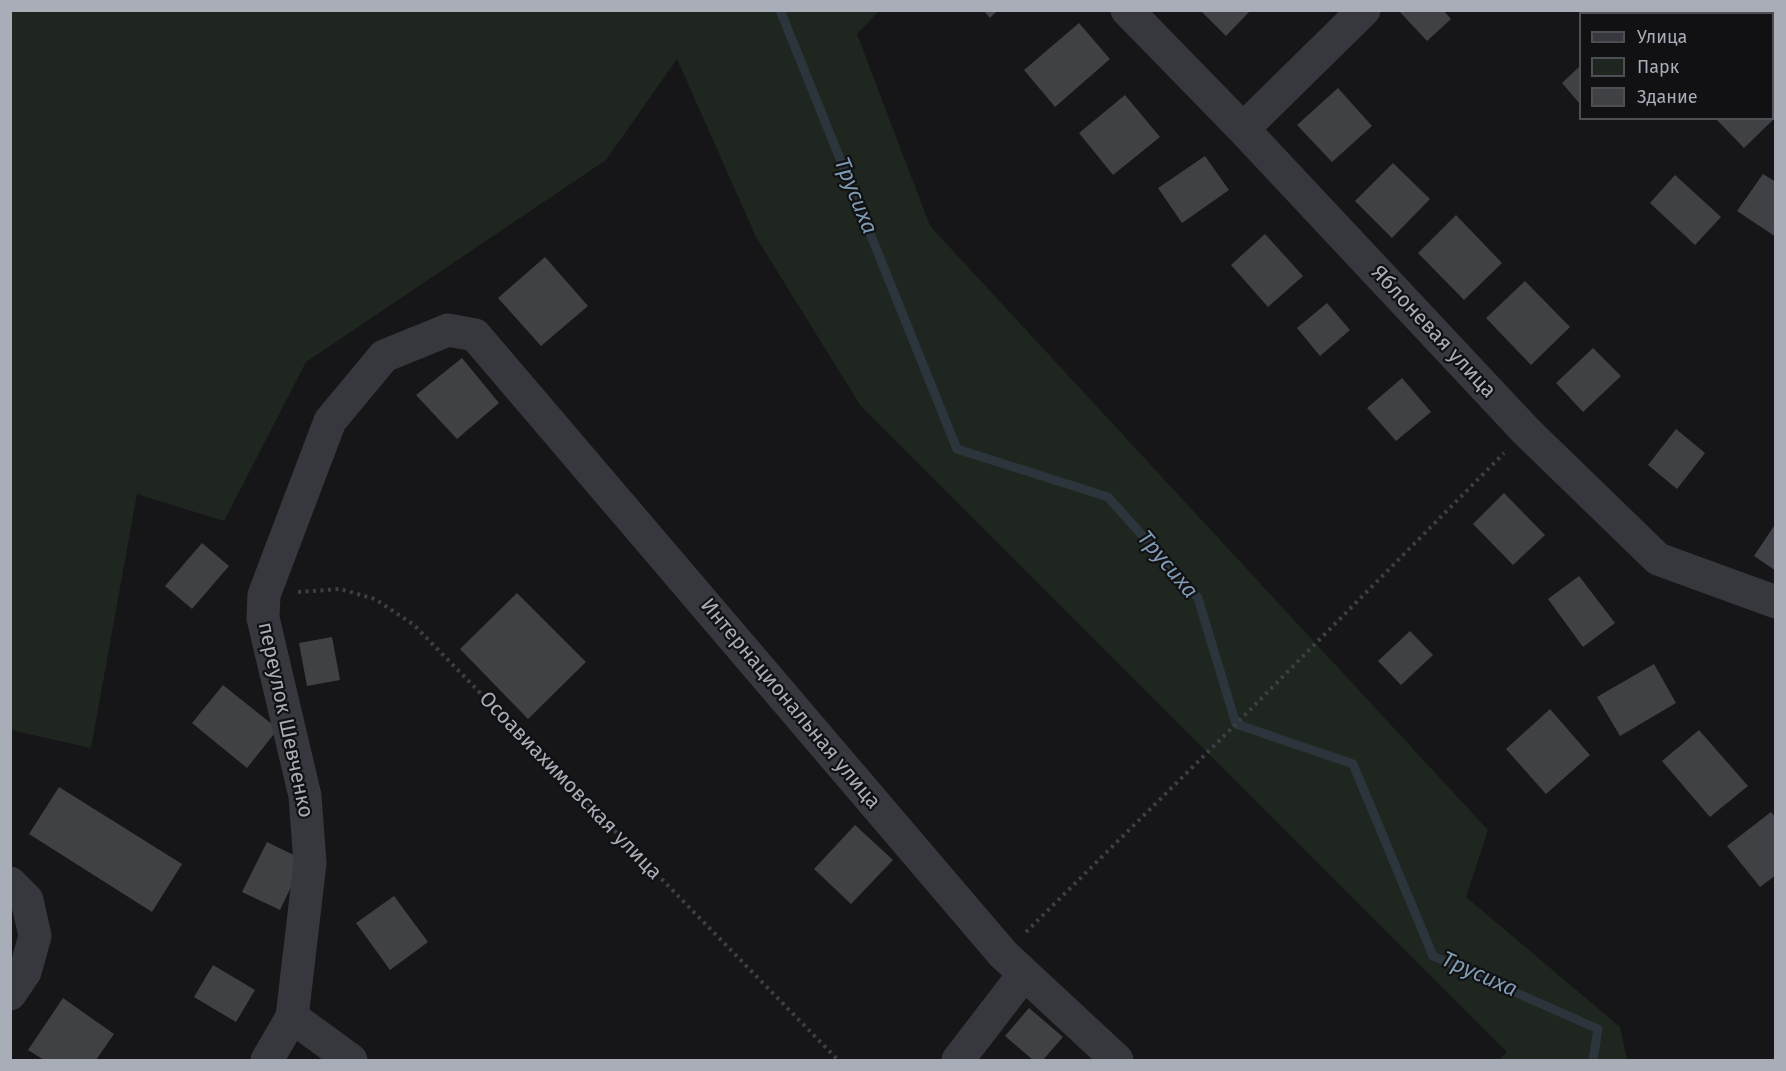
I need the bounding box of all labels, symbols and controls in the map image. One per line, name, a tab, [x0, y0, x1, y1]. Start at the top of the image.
legend	[1579, 12, 1774, 120]
text: Улица	[1637, 26, 1687, 48]
text: Парк	[1637, 56, 1679, 78]
text: Здание	[1637, 86, 1698, 108]
water label: Трусиха	[828, 154, 882, 238]
street label: Яблоневая улица	[1365, 261, 1501, 403]
water label: Трусиха	[1131, 526, 1203, 604]
street label: Интернациональная улица	[695, 594, 885, 814]
street label: переулок Шевченко	[252, 620, 318, 820]
street label: Осоавиахимовская улица	[473, 687, 667, 885]
water label: Трусиха	[1437, 947, 1521, 1003]

